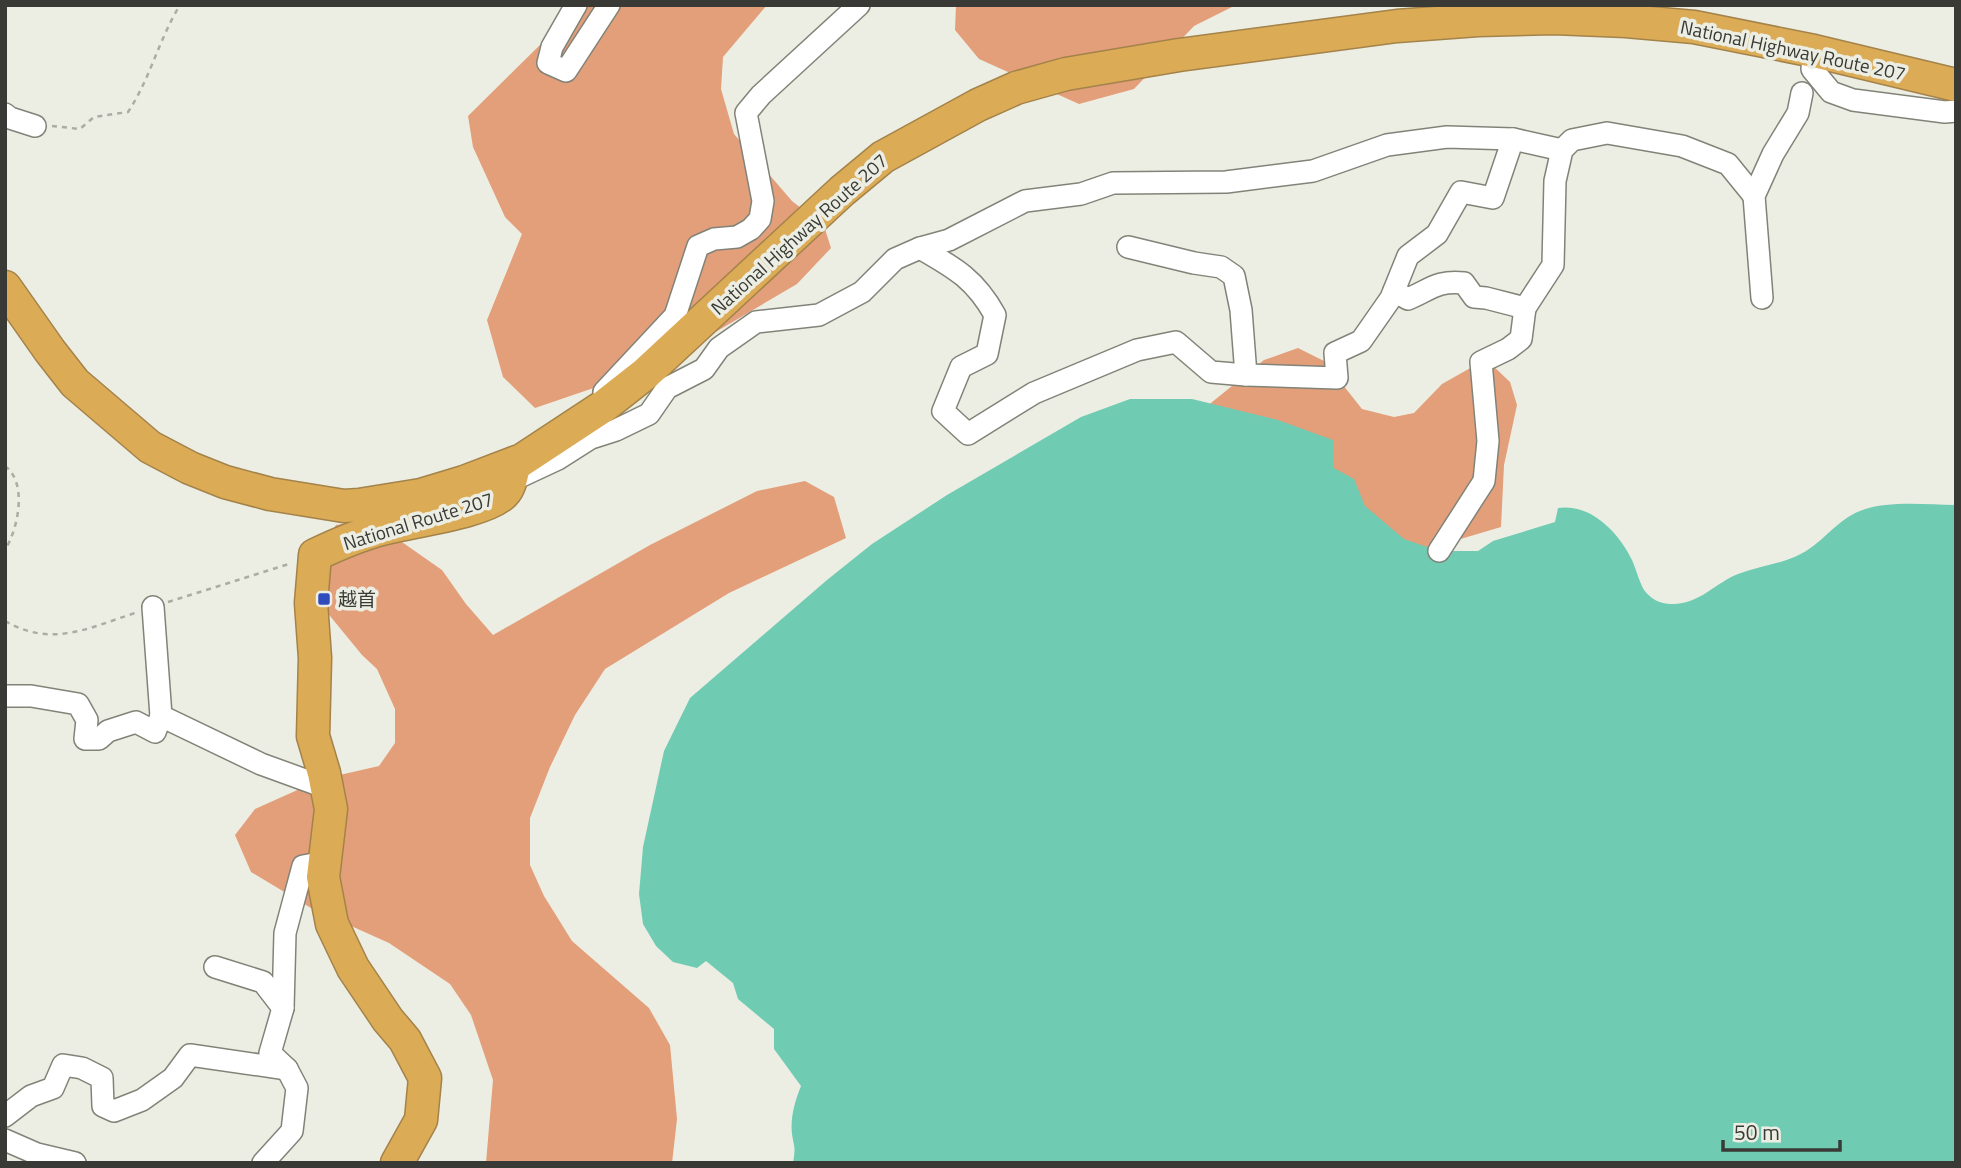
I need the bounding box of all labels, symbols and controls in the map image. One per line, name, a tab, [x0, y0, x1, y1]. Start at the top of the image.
street label: National Highway Route 207	[1678, 11, 1908, 88]
street label: National Highway Route 207	[704, 146, 894, 321]
street label: National Route 207	[339, 484, 496, 557]
place label: 越首	[338, 584, 376, 613]
marker: 越首	[316, 591, 332, 607]
scale bar	[1723, 1108, 1840, 1152]
text: 50 m	[1734, 1116, 1780, 1148]

